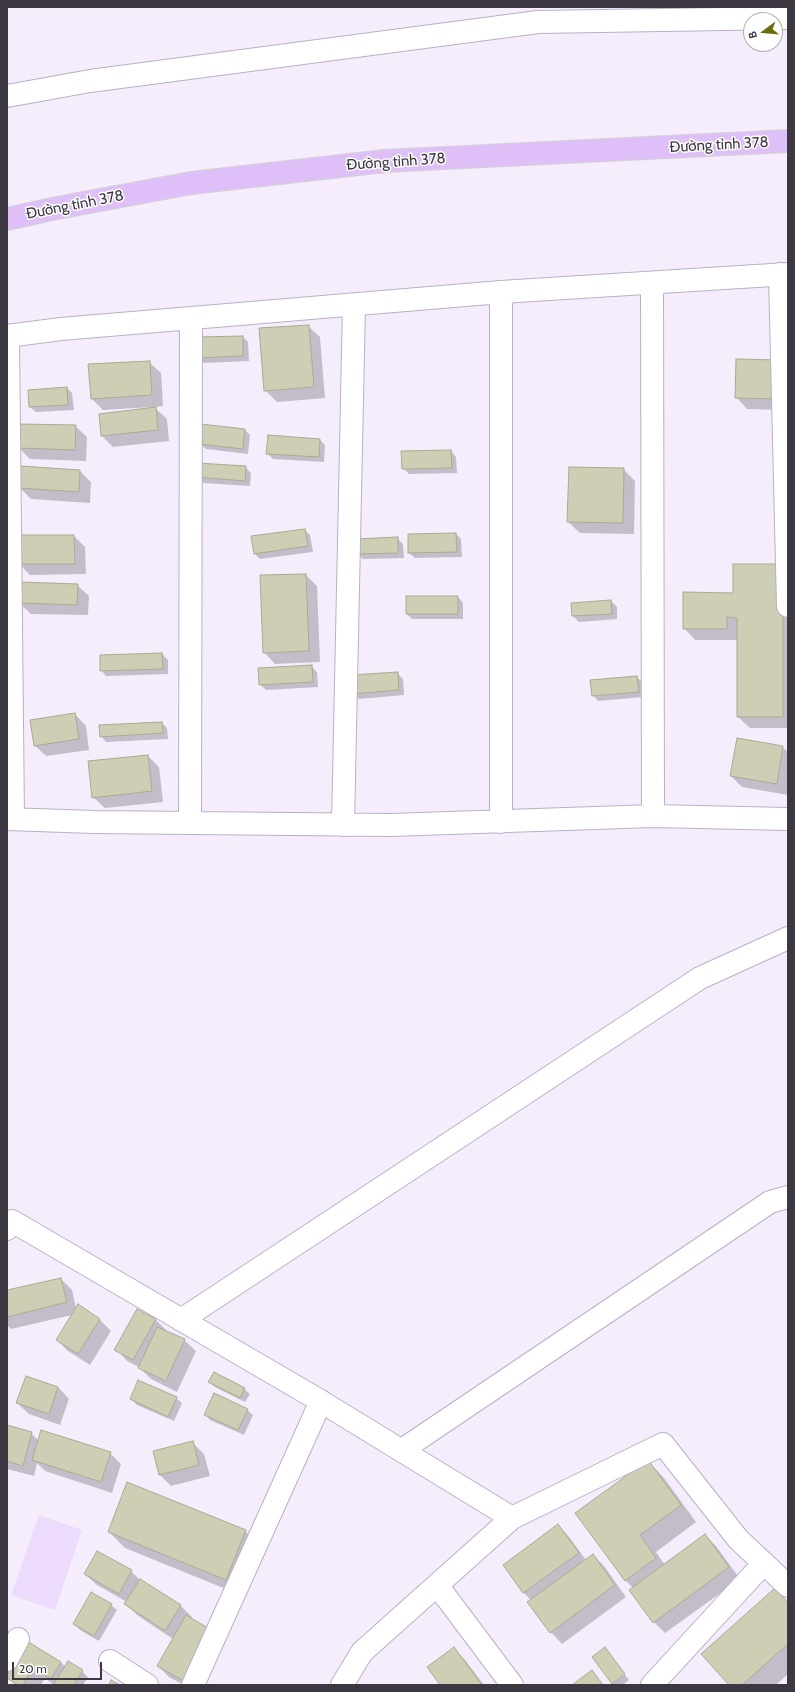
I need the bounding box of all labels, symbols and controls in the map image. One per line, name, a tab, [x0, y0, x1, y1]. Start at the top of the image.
north arrow	[743, 12, 783, 52]
text: B	[745, 30, 760, 40]
street label: Đường tỉnh 378	[669, 133, 769, 157]
street label: Đường tỉnh 378	[346, 150, 446, 174]
street label: Đường tỉnh 378	[25, 187, 125, 223]
scale bar	[14, 1654, 104, 1680]
text: 20 m	[19, 1661, 47, 1676]

